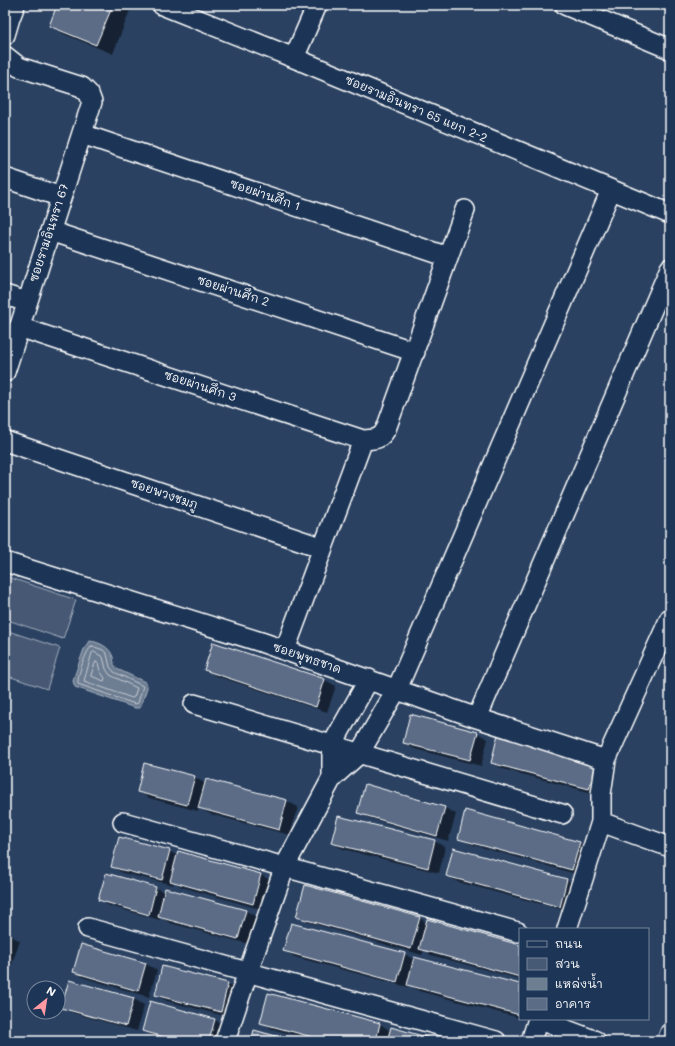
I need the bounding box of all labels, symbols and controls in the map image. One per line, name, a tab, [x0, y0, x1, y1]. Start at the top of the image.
street label: ซอยรามอินทรา 65 แยก 2-2	[343, 71, 490, 145]
street label: ซอยผ่านศึก 1	[228, 175, 303, 214]
street label: ซอยรามอินทรา 67	[25, 181, 72, 284]
street label: ซอยผ่านศึก 2	[195, 271, 271, 309]
street label: ซอยผ่านศึก 3	[162, 366, 239, 404]
street label: ซอยพวงชมภู	[128, 474, 200, 514]
street label: ซอยพุทธชาด	[270, 638, 344, 679]
legend	[519, 928, 649, 1020]
text: ถนน	[555, 935, 583, 951]
text: สวน	[555, 955, 580, 971]
text: แหล่งน้ำ	[555, 973, 603, 991]
north arrow	[26, 980, 66, 1020]
text: N	[44, 982, 59, 999]
text: อาคาร	[555, 995, 591, 1011]

